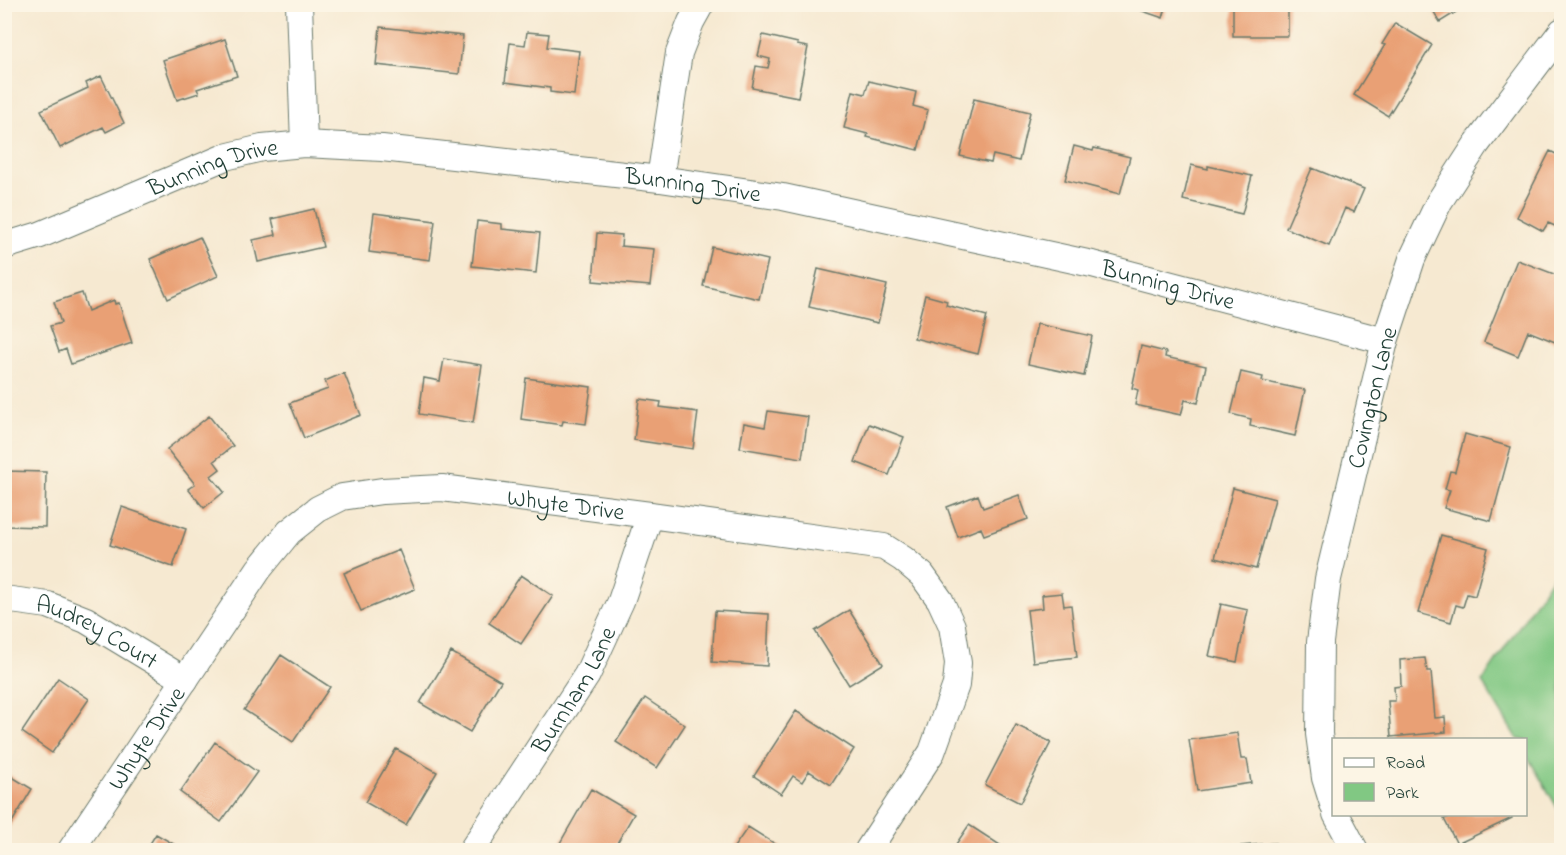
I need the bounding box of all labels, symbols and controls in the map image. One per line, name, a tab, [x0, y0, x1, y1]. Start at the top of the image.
street label: Bunning Drive	[142, 132, 280, 208]
street label: Bunning Drive	[622, 160, 763, 214]
street label: Bunning Drive	[1096, 252, 1239, 321]
street label: Covington Lane	[1340, 322, 1409, 472]
street label: Whyte Drive	[505, 482, 627, 532]
street label: Audrey Court	[34, 589, 164, 680]
street label: Burnham Lane	[524, 621, 627, 763]
street label: Whyte Drive	[101, 680, 196, 798]
legend	[1332, 738, 1527, 816]
text: Road	[1386, 751, 1425, 777]
text: Park	[1386, 781, 1419, 807]

